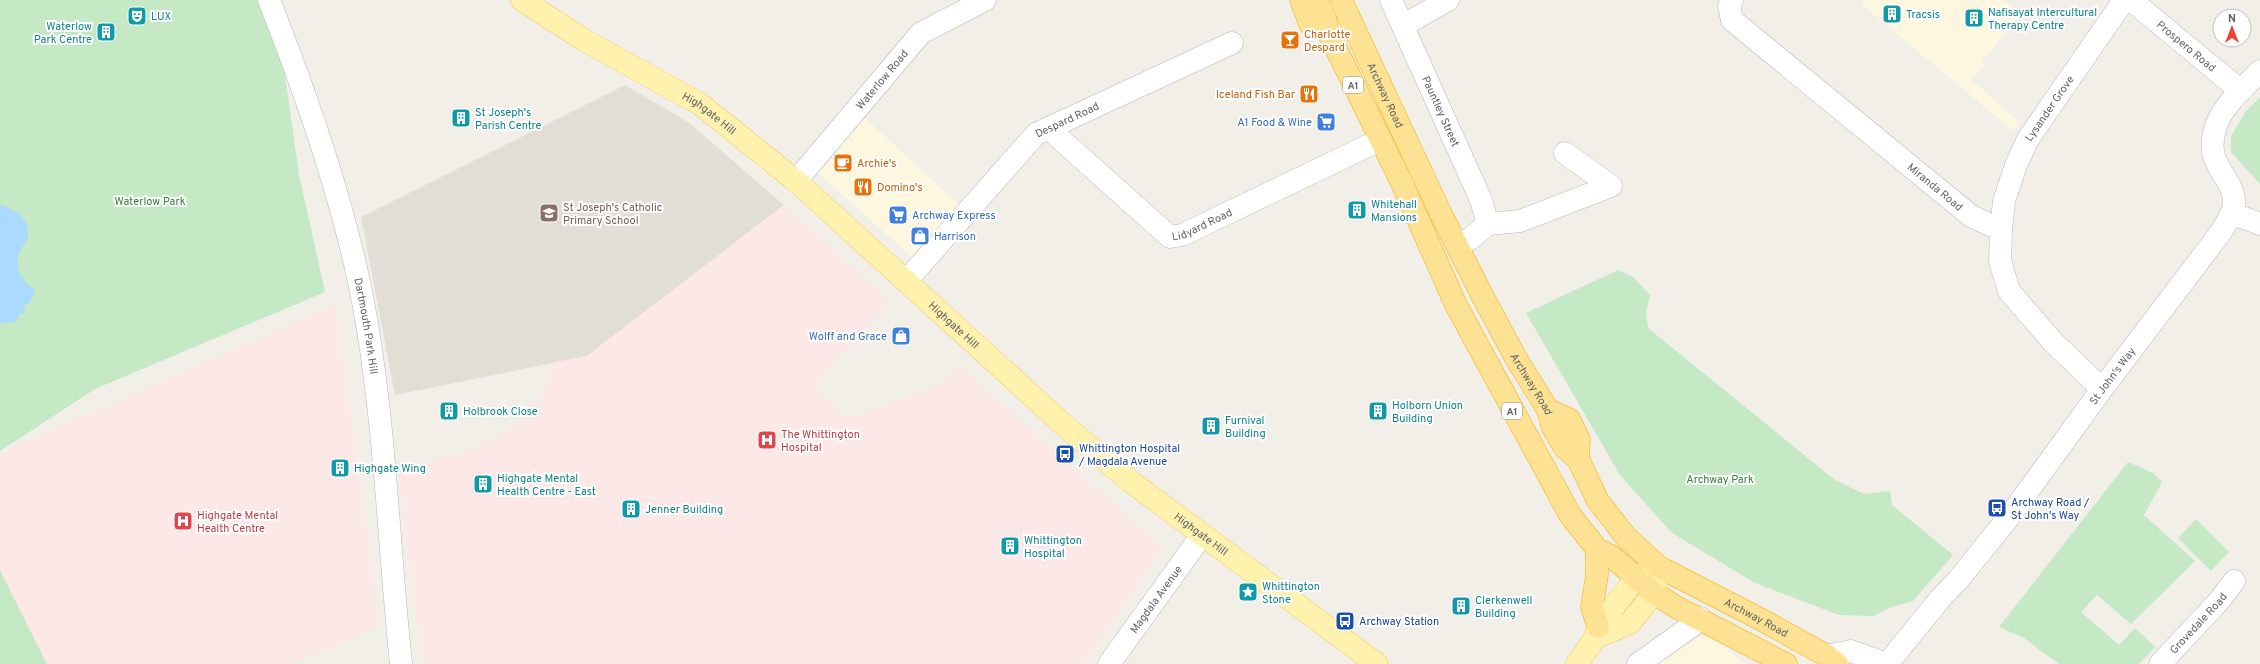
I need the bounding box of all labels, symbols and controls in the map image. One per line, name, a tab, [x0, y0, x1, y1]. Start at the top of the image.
building icon: Tracsis	[1881, 3, 1903, 25]
theatre icon: LUX	[126, 5, 148, 27]
place label: Nafisayat Intercultural Therapy Centre	[1988, 6, 2097, 33]
building icon: Nafisayat Intercultural Therapy Centre	[1963, 7, 1985, 29]
place label: Tracsis	[1906, 8, 1940, 22]
north arrow	[2212, 8, 2252, 48]
place label: LUX	[151, 10, 172, 24]
text: N	[2228, 12, 2236, 26]
street label: Prospero Road	[2153, 18, 2218, 75]
place label: Waterlow Park Centre	[34, 20, 92, 47]
building icon: Waterlow Park Centre	[95, 21, 117, 43]
place label: Charlotte Despard	[1304, 28, 1350, 55]
bar icon: Charlotte Despard	[1279, 29, 1301, 51]
street label: Waterlow Road	[853, 47, 912, 113]
street label: Archway Road	[1363, 61, 1406, 130]
street label: Lysander Grove	[2022, 73, 2078, 145]
street label: Pauntley Street	[1418, 74, 1462, 149]
road number: A1	[1343, 77, 1363, 93]
restaurant icon: Iceland Fish Bar	[1298, 83, 1320, 105]
place label: Iceland Fish Bar	[1216, 88, 1296, 102]
street label: Highgate Hill	[679, 89, 739, 138]
street label: Despard Road	[1033, 100, 1102, 141]
place label: St Joseph's Parish Centre	[475, 106, 542, 133]
building icon: St Joseph's Parish Centre	[450, 107, 472, 129]
supermarket icon: A1 Food & Wine	[1315, 111, 1337, 133]
place label: A1 Food & Wine	[1237, 116, 1312, 130]
cafe icon: Archie's	[832, 152, 854, 174]
place label: Archie's	[857, 157, 896, 171]
street label: Miranda Road	[1904, 161, 1965, 215]
restaurant icon: Domino's	[852, 176, 874, 198]
place label: Domino's	[877, 181, 923, 195]
park label: Waterlow Park	[115, 195, 186, 209]
place label: Whitehall Mansions	[1371, 198, 1417, 225]
building icon: Whitehall Mansions	[1346, 199, 1368, 221]
place label: St Joseph's Catholic Primary School	[563, 201, 662, 228]
school or university icon: St Joseph's Catholic Primary School	[538, 202, 560, 224]
supermarket icon: Archway Express	[887, 204, 909, 226]
street label: Lidyard Road	[1171, 206, 1235, 245]
place label: Archway Express	[912, 209, 996, 223]
shop icon: Harrison	[909, 225, 931, 247]
place label: Harrison	[934, 230, 976, 244]
street label: Dartmouth Park Hill	[350, 277, 380, 375]
street label: Highgate Hill	[925, 299, 982, 352]
shop icon: Wolff and Grace	[890, 325, 912, 347]
place label: Wolff and Grace	[809, 330, 887, 344]
street label: St John's Way	[2087, 345, 2139, 408]
street label: Archway Road	[1507, 351, 1555, 417]
place label: Holborn Union Building	[1392, 399, 1463, 426]
building icon: Holbrook Close	[438, 400, 460, 422]
building icon: Holborn Union Building	[1367, 400, 1389, 422]
road number: A1	[1502, 403, 1522, 419]
place label: Holbrook Close	[463, 405, 538, 419]
place label: Furnival Building	[1225, 414, 1266, 441]
building icon: Furnival Building	[1200, 415, 1222, 437]
place label: The Whittington Hospital	[781, 428, 860, 455]
hospital icon: The Whittington Hospital	[756, 429, 778, 451]
place label: Whittington Hospital / Magdala Avenue	[1078, 442, 1180, 469]
bus stop icon: Whittington Hospital / Magdala Avenue	[1054, 443, 1076, 465]
building icon: Highgate Wing	[329, 457, 351, 479]
place label: Highgate Wing	[354, 462, 426, 476]
place label: Highgate Mental Health Centre - East	[497, 472, 596, 499]
building icon: Highgate Mental Health Centre - East	[472, 473, 494, 495]
park label: Archway Park	[1686, 473, 1754, 487]
place label: Archway Road / St John's Way	[2011, 496, 2090, 523]
bus stop icon: Archway Road / St John's Way	[1986, 497, 2008, 519]
building icon: Jenner Building	[620, 498, 642, 520]
place label: Jenner Building	[645, 503, 723, 517]
place label: Highgate Mental Health Centre	[197, 509, 278, 536]
hospital icon: Highgate Mental Health Centre	[172, 510, 194, 532]
street label: Highgate Hill	[1171, 510, 1230, 559]
place label: Whittington Hospital	[1024, 534, 1082, 561]
building icon: Whittington Hospital	[999, 535, 1021, 557]
street label: Magdala Avenue	[1127, 563, 1186, 636]
place label: Whittington Stone	[1262, 580, 1320, 607]
place icon: Whittington Stone	[1237, 581, 1259, 603]
street label: Grovedale Road	[2167, 590, 2231, 657]
place label: Clerkenwell Building	[1475, 594, 1532, 621]
building icon: Clerkenwell Building	[1450, 595, 1472, 617]
street label: Archway Road	[1721, 596, 1790, 641]
bus stop icon: Archway Station	[1334, 610, 1356, 632]
place label: Archway Station	[1359, 615, 1439, 629]

